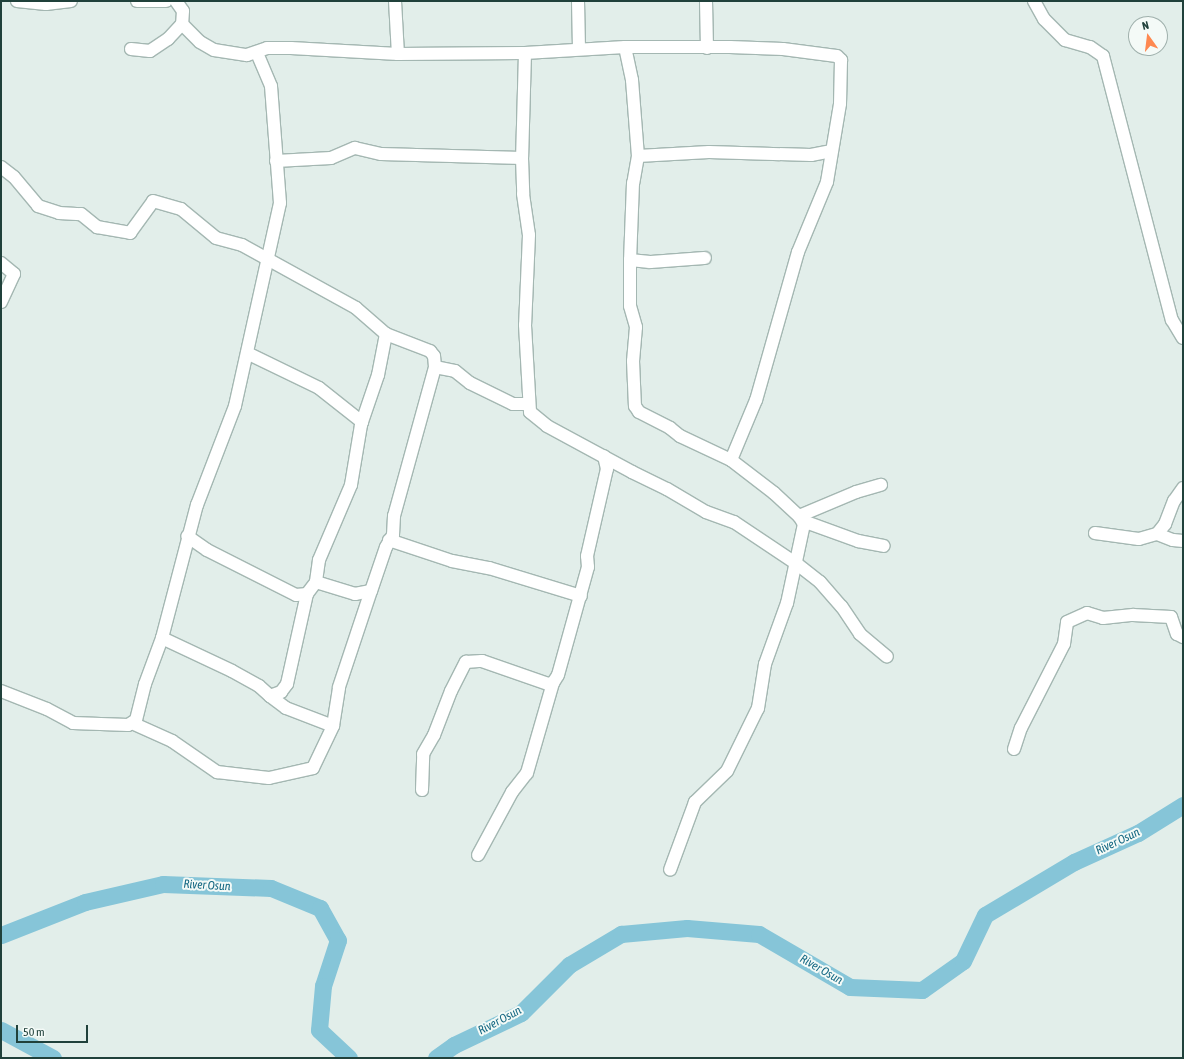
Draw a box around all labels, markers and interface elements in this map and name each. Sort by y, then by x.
north arrow [1128,16,1168,56]
text: N [1141,19,1150,32]
water label: River Osun [1094,826,1142,858]
water label: River Osun [183,878,231,894]
water label: River Osun [797,952,845,988]
water label: River Osun [476,1004,524,1038]
scale bar [18,1017,90,1043]
text: 50 m [23,1025,45,1039]

